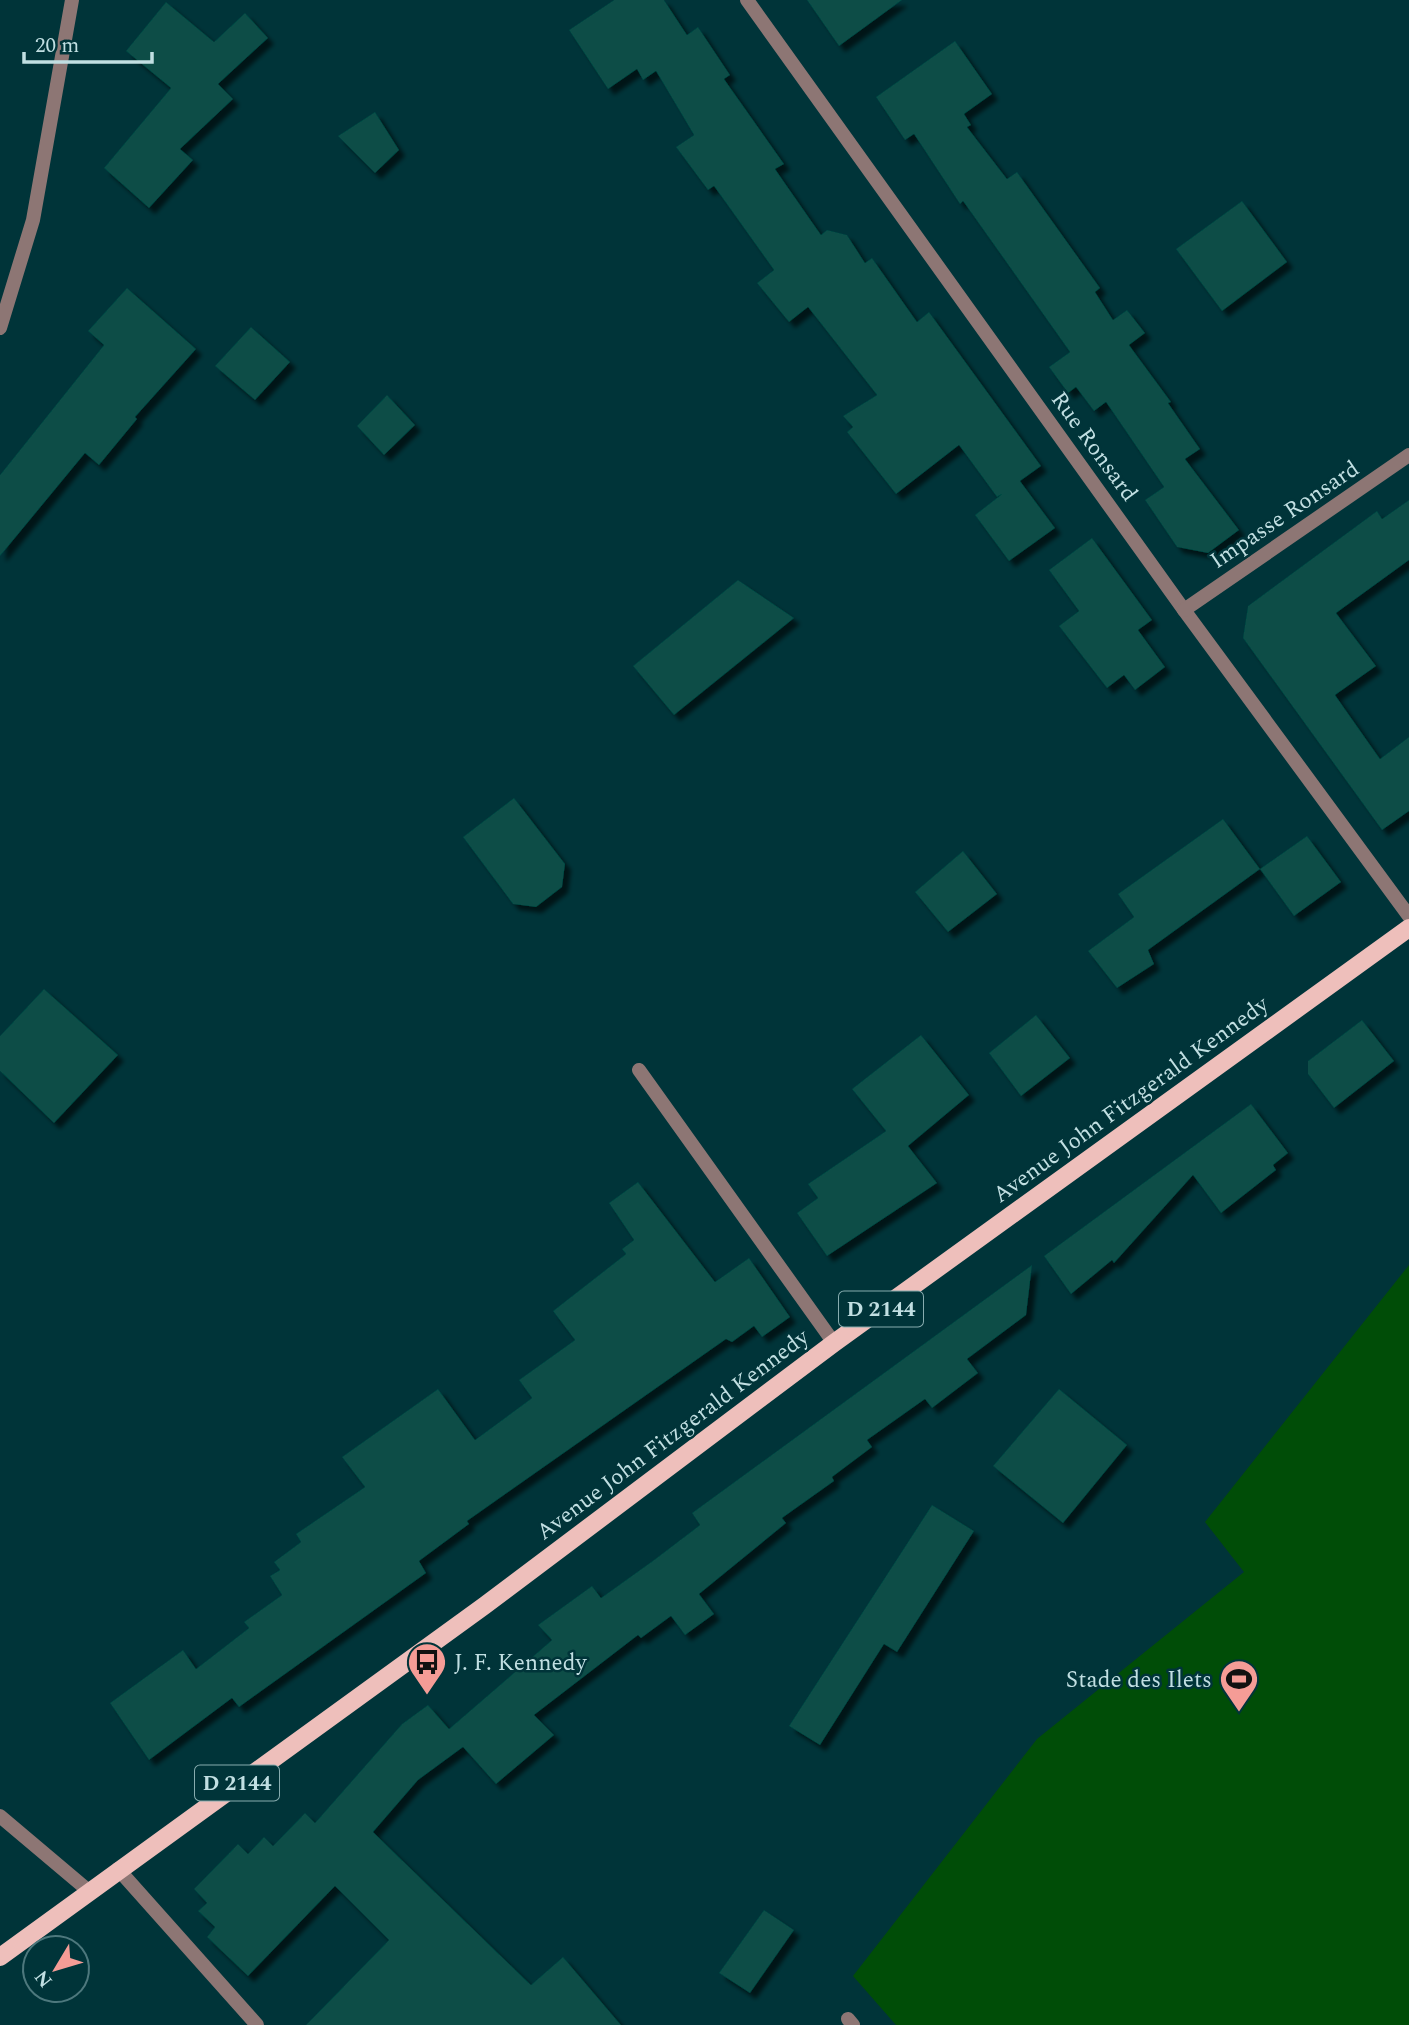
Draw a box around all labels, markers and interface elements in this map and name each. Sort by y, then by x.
scale bar [24,21,152,65]
text: 20 m [35,30,79,62]
street label: Rue Ronsard [1042,384,1146,510]
street label: Impasse Ronsard [1203,452,1367,578]
street label: Avenue John Fitzgerald Kennedy [986,987,1277,1212]
road number: D 2144 [839,1292,923,1326]
street label: Avenue John Fitzgerald Kennedy [529,1320,817,1550]
bus stop icon: J. F. Kennedy [406,1641,448,1696]
place label: J. F. Kennedy [454,1646,588,1681]
sports icon: Stade des Ilets [1218,1658,1260,1713]
place label: Stade des Ilets [1066,1663,1212,1698]
road number: D 2144 [195,1766,279,1800]
north arrow [21,1934,91,2004]
text: N [28,1964,60,1994]

